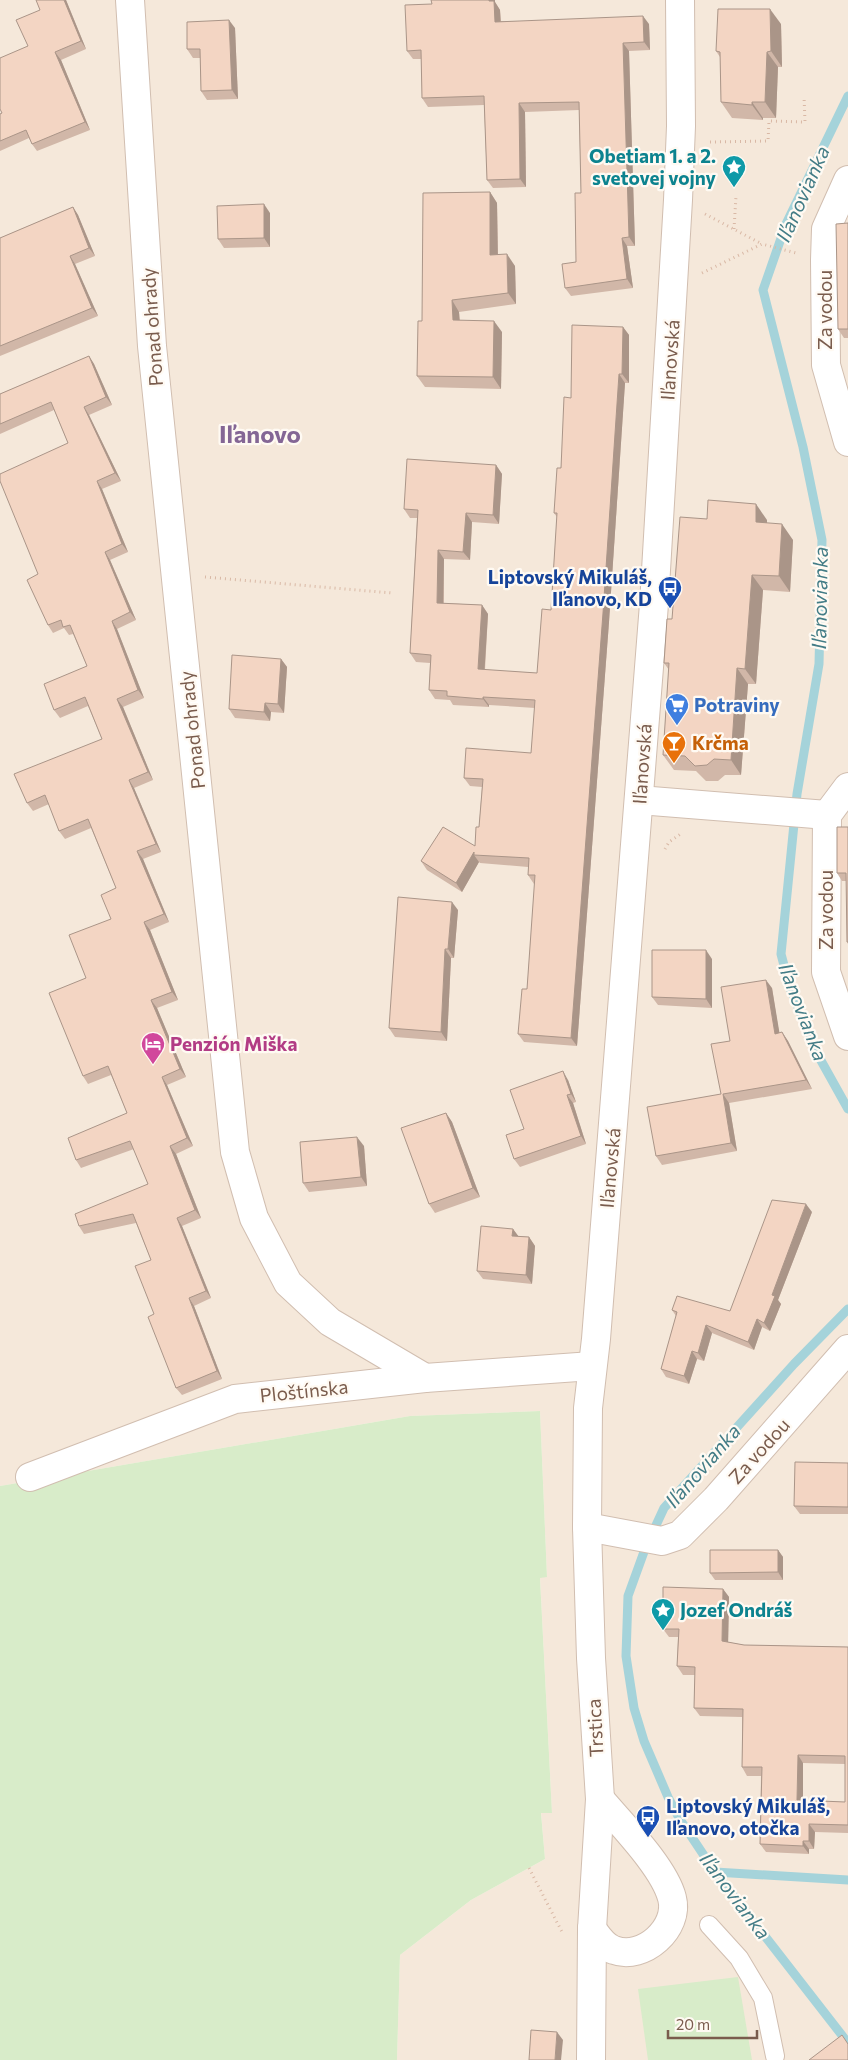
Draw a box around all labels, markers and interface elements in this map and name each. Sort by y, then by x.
water label: Iľanovianka [770,142,834,245]
place label: Obetiam 1. a 2. svetovej vojny [589,144,717,189]
place icon: Obetiam 1. a 2. svetovej vojny [721,154,747,188]
street label: Ponad ohrady [136,267,167,387]
street label: Za vodou [813,270,836,350]
street label: Iľanovská [655,319,684,401]
district label: Iľanovo [219,419,301,448]
water label: Iľanovianka [806,546,832,650]
place label: Liptovský Mikuláš, Iľanovo, KD [488,565,652,610]
bus stop icon: Liptovský Mikuláš, Iľanovo, KD [657,575,683,609]
street label: Ponad ohrady [174,670,209,790]
supermarket icon: Potraviny [664,692,690,726]
place label: Potraviny [694,693,780,716]
street label: Iľanovská [627,723,656,805]
bar icon: Krčma [661,730,687,764]
place label: Krčma [692,731,749,754]
street label: Za vodou [814,870,837,950]
water label: Iľanovianka [774,959,834,1064]
hotel icon: Penzión Miška [140,1031,166,1065]
place label: Penzión Miška [170,1032,298,1055]
street label: Iľanovská [595,1127,624,1209]
street label: Ploštínska [259,1374,349,1407]
street label: Za vodou [723,1413,794,1488]
water label: Iľanovianka [660,1419,745,1512]
place icon: Jozef Ondráš [650,1597,676,1631]
place label: Jozef Ondráš [680,1598,793,1621]
street label: Trstica [581,1698,608,1758]
place label: Liptovský Mikuláš, Iľanovo, otočka [666,1794,830,1839]
bus stop icon: Liptovský Mikuláš, Iľanovo, otočka [635,1804,661,1838]
water label: Iľanovianka [695,1847,776,1944]
scale bar [668,2008,757,2040]
text: 20 m [676,2015,710,2033]

